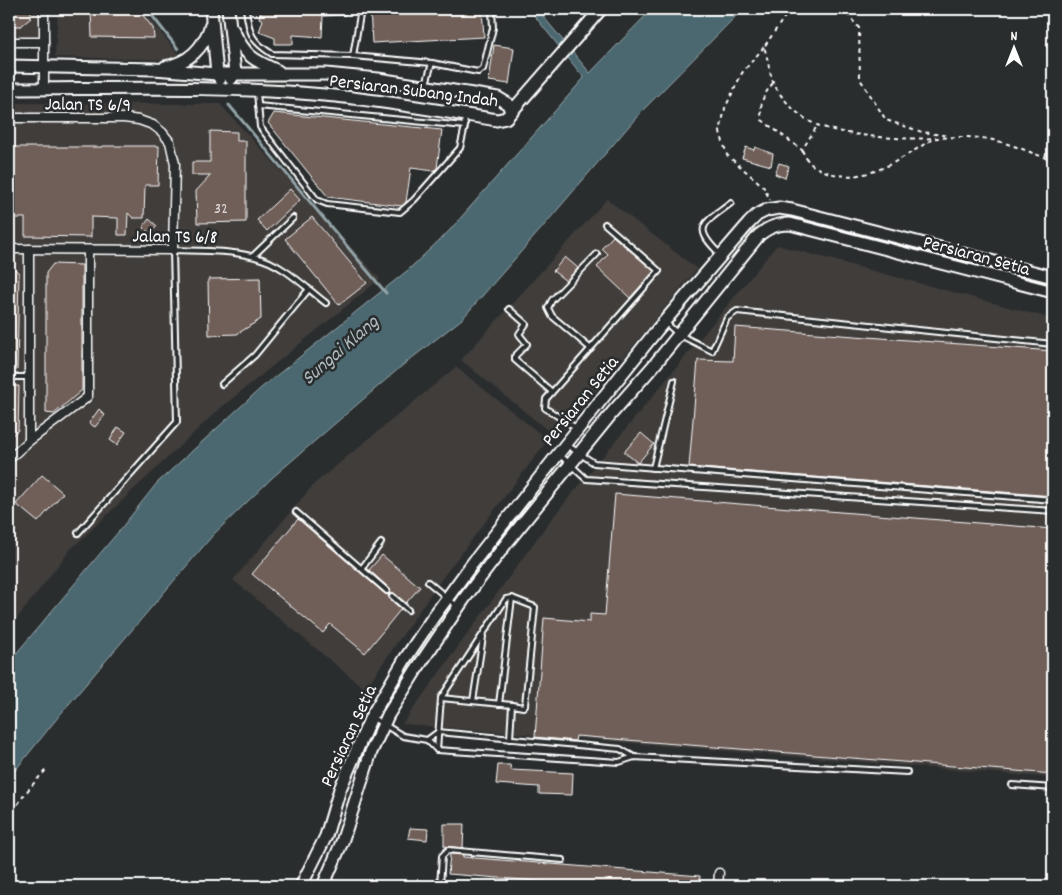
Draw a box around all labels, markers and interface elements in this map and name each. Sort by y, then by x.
north arrow [990,22,1040,72]
text: N [1011,27,1018,47]
street label: Persiaran Subang Indah [328,69,500,116]
street label: Jalan TS 6/9 [45,92,131,121]
house number: 32 [214,198,228,221]
street label: Jalan TS 6/8 [132,224,218,253]
street label: Persiaran Setia [920,230,1034,285]
water label: Sungai Klang [296,309,387,393]
street label: Persiaran Setia [537,350,627,453]
street label: Persiaran Setia [315,680,386,792]

